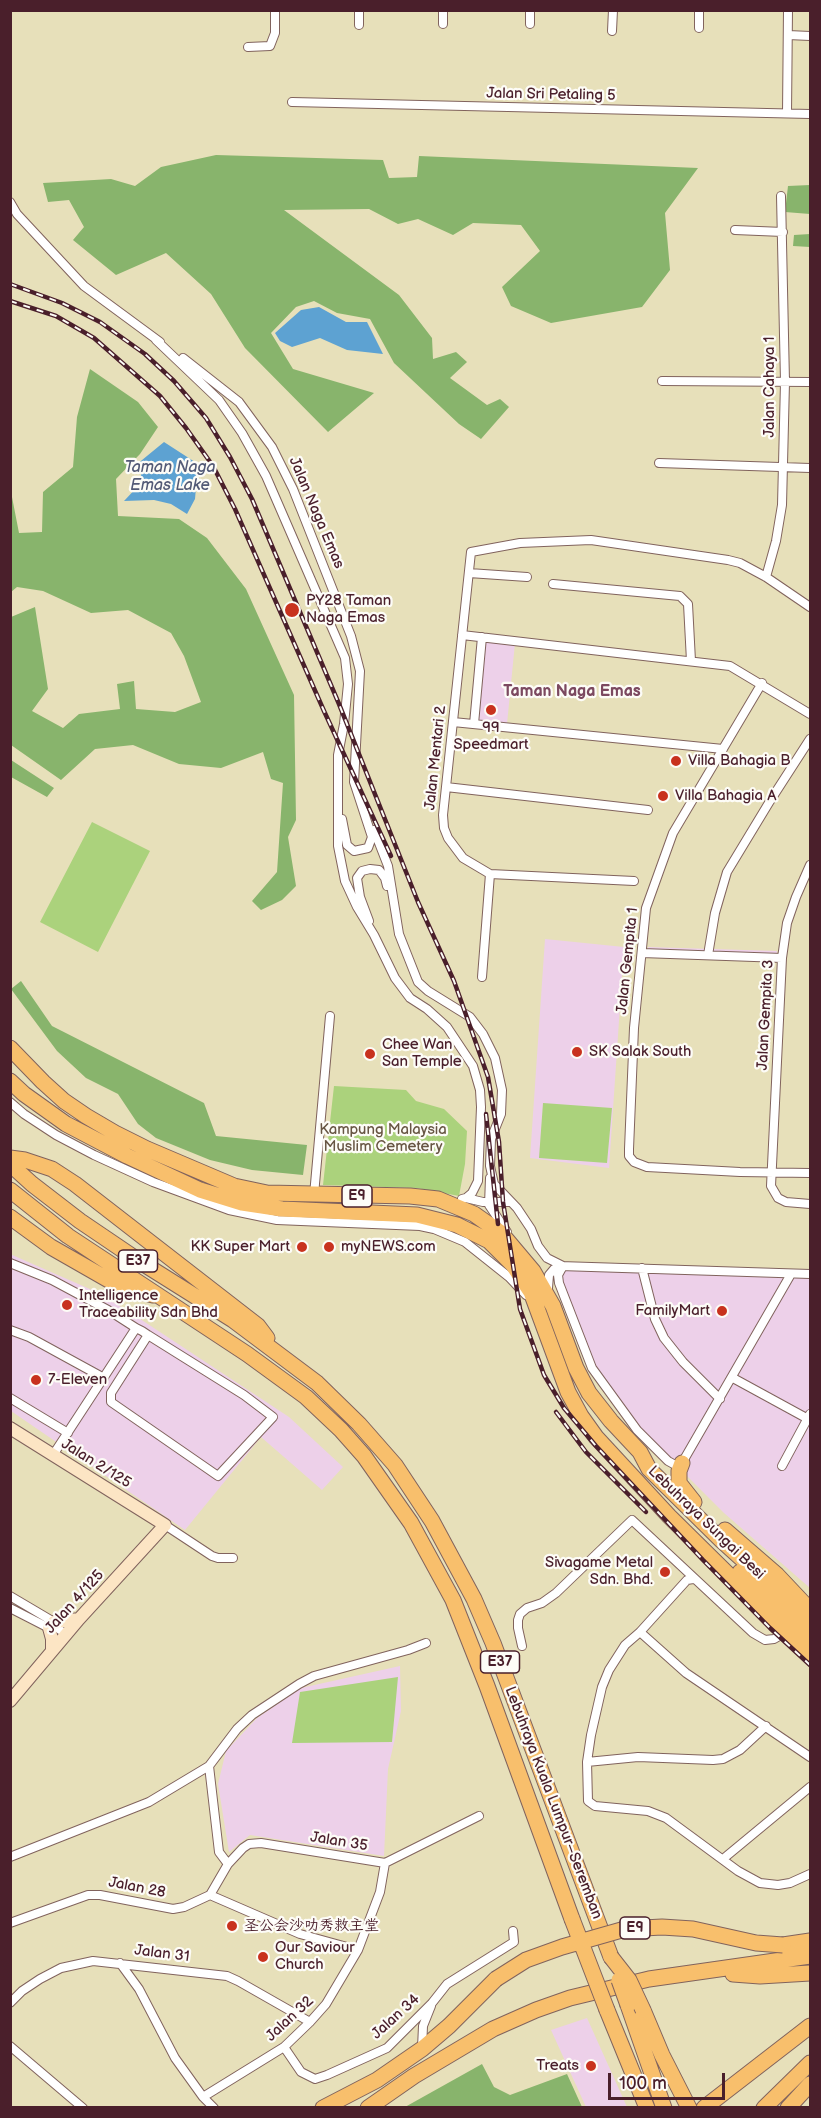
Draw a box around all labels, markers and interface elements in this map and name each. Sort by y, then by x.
street label: Jalan Sri Petaling 5 [486,85,616,105]
street label: Jalan Cahaya 1 [761,337,779,437]
street label: Jalan Naga Emas [284,455,348,571]
water label: Taman Naga Emas Lake [124,458,216,496]
place label: PY28 Taman Naga Emas [306,592,391,627]
marker: PY28 Taman Naga Emas [283,601,301,619]
district label: Taman Naga Emas [503,682,641,702]
marker: 99 Speedmart [484,703,498,717]
street label: Jalan Mentari 2 [422,705,450,811]
place label: 99 Speedmart [453,719,529,754]
place label: Villa Bahagia B [688,752,790,770]
marker: Villa Bahagia B [669,754,683,768]
place label: Villa Bahagia A [675,787,776,805]
marker: Villa Bahagia A [656,789,670,803]
street label: Jalan Gempita 1 [613,907,643,1015]
street label: Jalan Gempita 3 [754,959,778,1071]
place label: Chee Wan San Temple [382,1036,462,1071]
place label: SK Salak South [589,1043,691,1061]
marker: SK Salak South [570,1045,584,1059]
marker: Chee Wan San Temple [363,1047,377,1061]
park label: Kampung Malaysia Muslim Cemetery [319,1121,447,1156]
road number: E9 [342,1185,372,1207]
place label: KK Super Mart [190,1238,290,1256]
place label: myNEWS.com [341,1238,436,1256]
marker: KK Super Mart [295,1240,309,1254]
marker: myNEWS.com [322,1240,336,1254]
road number: E37 [118,1250,158,1272]
place label: Intelligence Traceability Sdn Bhd [79,1287,218,1322]
marker: Intelligence Traceability Sdn Bhd [60,1298,74,1312]
place label: FamilyMart [635,1302,710,1320]
marker: FamilyMart [715,1304,729,1318]
place label: 7-Eleven [48,1371,107,1389]
marker: 7-Eleven [29,1373,43,1387]
street label: Jalan 2/125 [58,1435,134,1493]
street label: Lebuhraya Sungai Besi [644,1463,768,1583]
place label: Sivagame Metal Sdn. Bhd. [545,1554,653,1589]
marker: Sivagame Metal Sdn. Bhd. [658,1565,672,1579]
street label: Jalan 4/125 [42,1566,108,1638]
road number: E37 [480,1651,520,1673]
street label: Lebuhraya Kuala Lumpur–Seremban [500,1684,606,1922]
street label: Jalan 35 [309,1829,369,1855]
street label: Jalan 28 [107,1874,167,1902]
place label: 圣公会沙叻秀救主堂 [244,1917,379,1935]
road number: E9 [620,1917,650,1939]
marker: 圣公会沙叻秀救主堂 [225,1919,239,1933]
place label: Our Saviour Church [275,1939,355,1974]
street label: Jalan 31 [133,1942,191,1966]
marker: Our Saviour Church [256,1950,270,1964]
street label: Jalan 34 [368,1991,424,2043]
street label: Jalan 32 [263,1993,317,2045]
place label: Treats [536,2057,579,2075]
marker: Treats [584,2059,598,2073]
scale bar [611,2061,728,2099]
text: 100 m [619,2073,667,2094]

